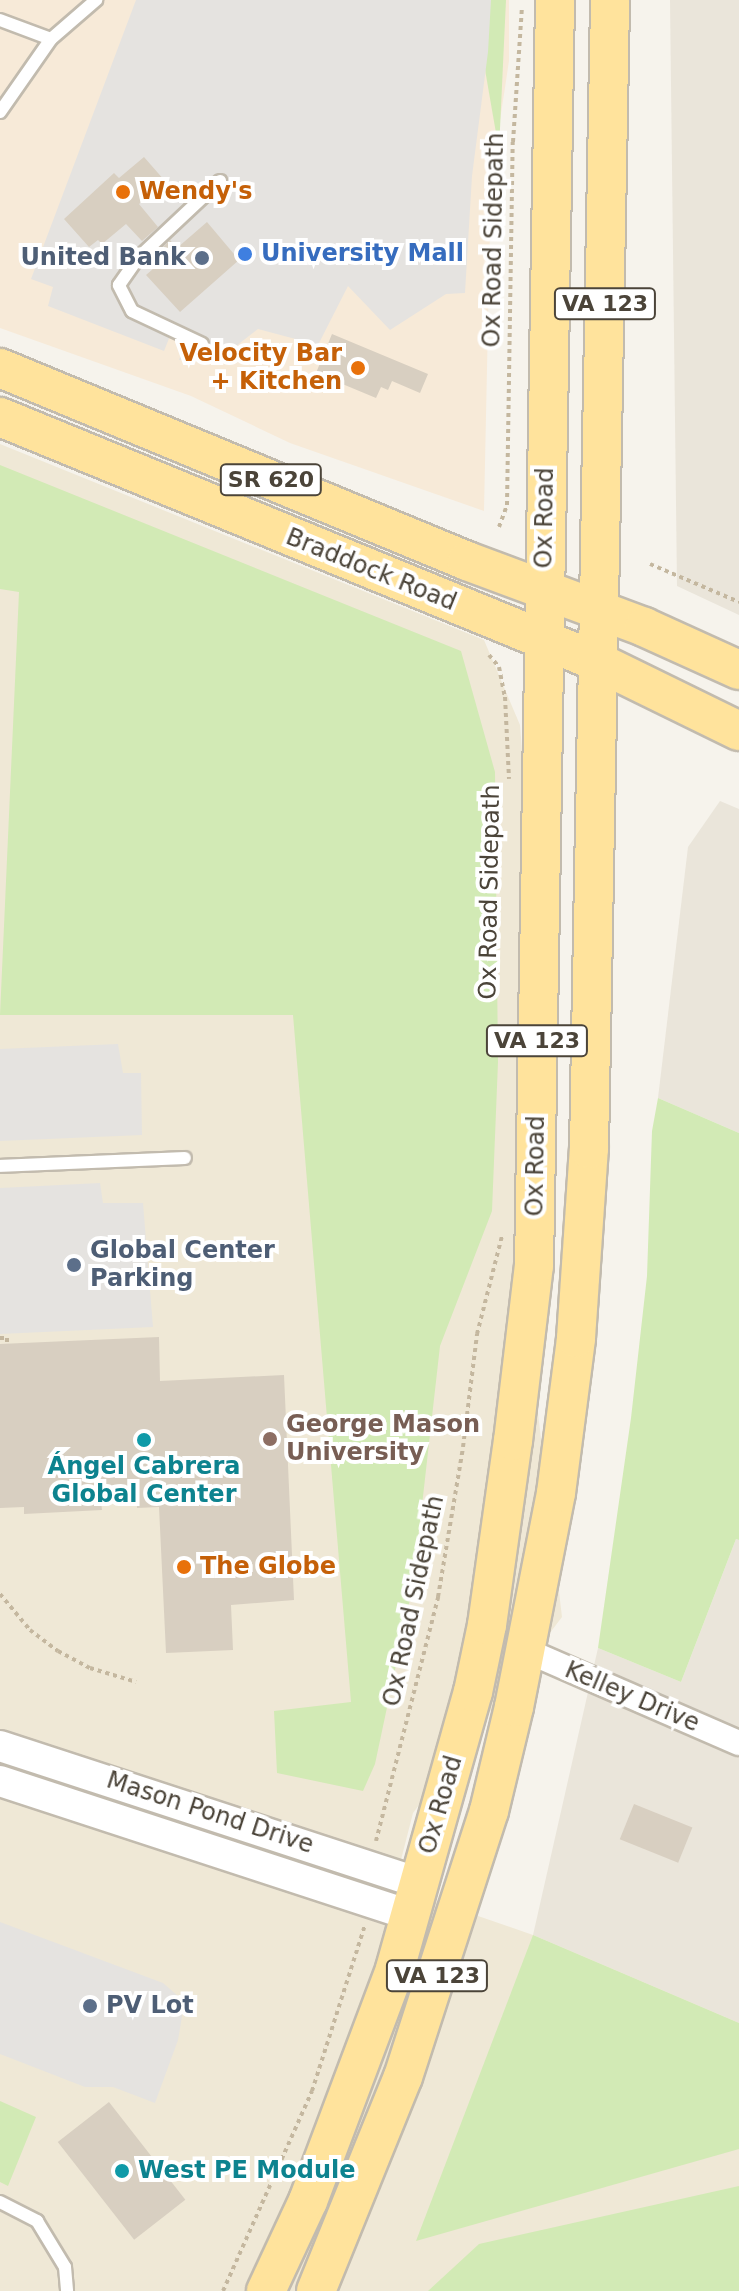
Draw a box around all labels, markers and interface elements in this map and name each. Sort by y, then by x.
street label: Ox Road Sidepath [478,132,510,348]
place label: Wendy's [139,178,252,206]
marker: Wendy's [114,183,132,201]
place label: University Mall [261,240,464,268]
place label: United Bank [20,244,186,272]
marker: University Mall [236,245,254,263]
marker: United Bank [193,249,211,267]
road number: VA 123 [553,286,657,322]
place label: Velocity Bar + Kitchen [179,340,342,396]
marker: Velocity Bar + Kitchen [349,359,367,377]
road number: SR 620 [219,462,323,498]
street label: Ox Road [530,467,560,569]
street label: Braddock Road [282,523,460,617]
street label: Ox Road Sidepath [474,784,506,1000]
road number: VA 123 [485,1023,589,1059]
street label: Ox Road [521,1115,551,1217]
place label: Global Center Parking [90,1237,275,1293]
marker: Global Center Parking [65,1256,83,1274]
place label: George Mason University [286,1411,480,1467]
marker: George Mason University [261,1430,279,1448]
marker: Ángel Cabrera Global Center [135,1431,153,1449]
place label: Ángel Cabrera Global Center [48,1453,240,1509]
street label: Ox Road Sidepath [378,1493,450,1709]
place label: The Globe [200,1553,336,1581]
marker: The Globe [175,1558,193,1576]
street label: Kelley Drive [560,1656,704,1738]
street label: Ox Road [413,1753,469,1857]
street label: Mason Pond Drive [103,1766,317,1860]
road number: VA 123 [385,1958,489,1994]
place label: PV Lot [106,1992,194,2020]
marker: PV Lot [81,1997,99,2015]
place label: West PE Module [138,2157,355,2185]
marker: West PE Module [113,2162,131,2180]

